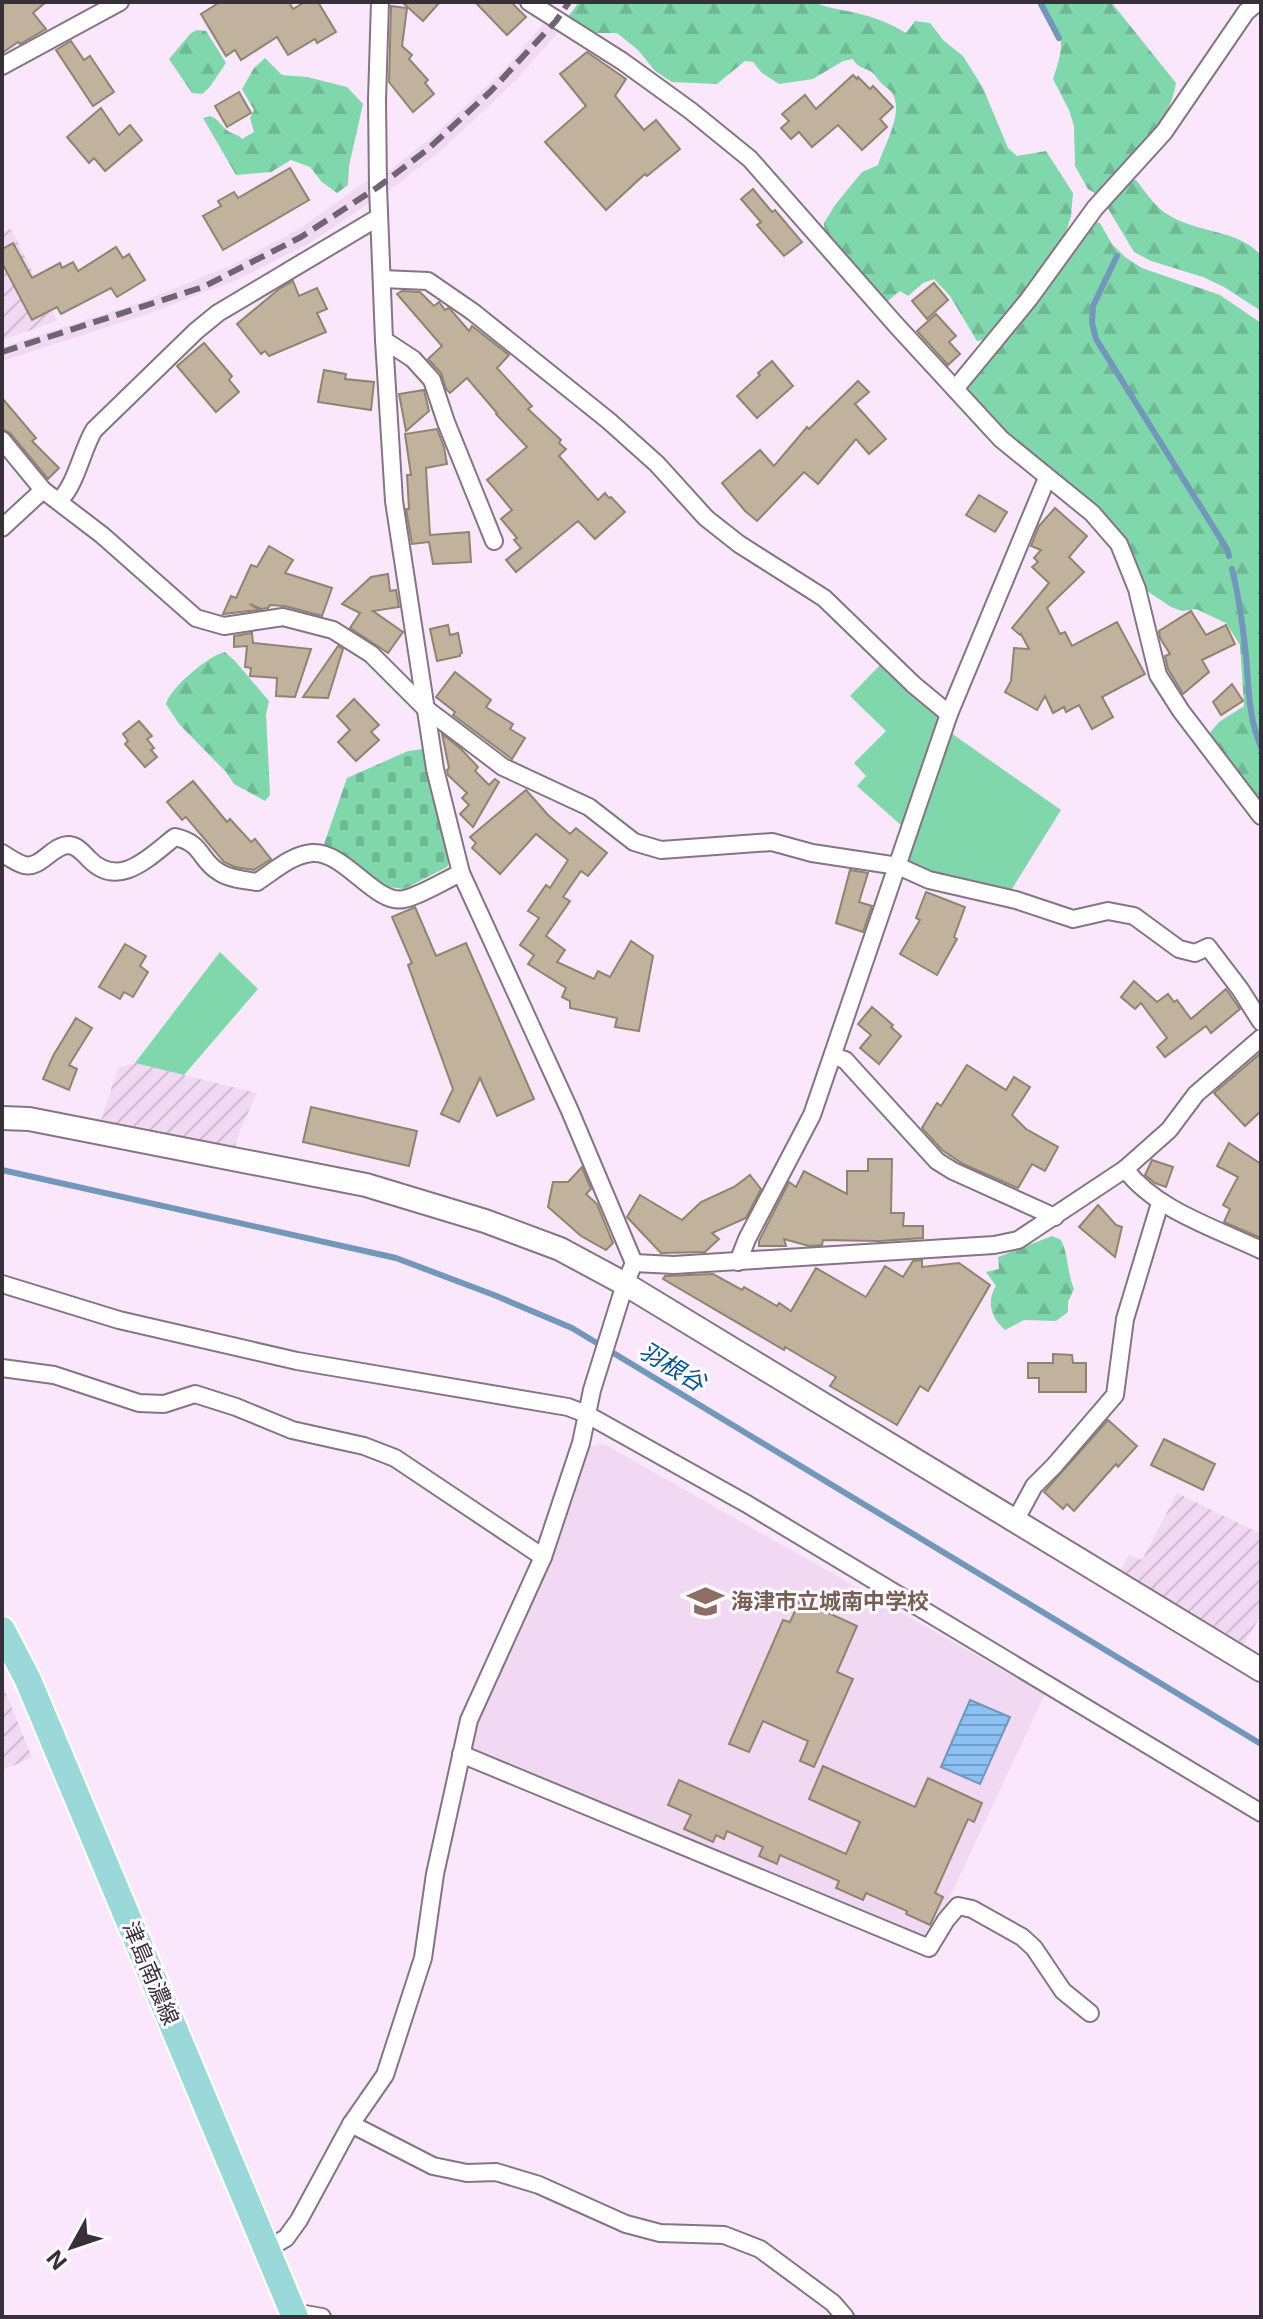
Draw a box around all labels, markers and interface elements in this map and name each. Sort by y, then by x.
water label: 羽根谷 [634,1336,712,1399]
school or university icon: 海津市立城南中学校 [686,1582,724,1620]
place label: 海津市立城南中学校 [731,1588,929,1614]
street label: 津島南濃線 [118,1917,184,2029]
north arrow [32,2207,112,2287]
text: N [41,2245,72,2275]

